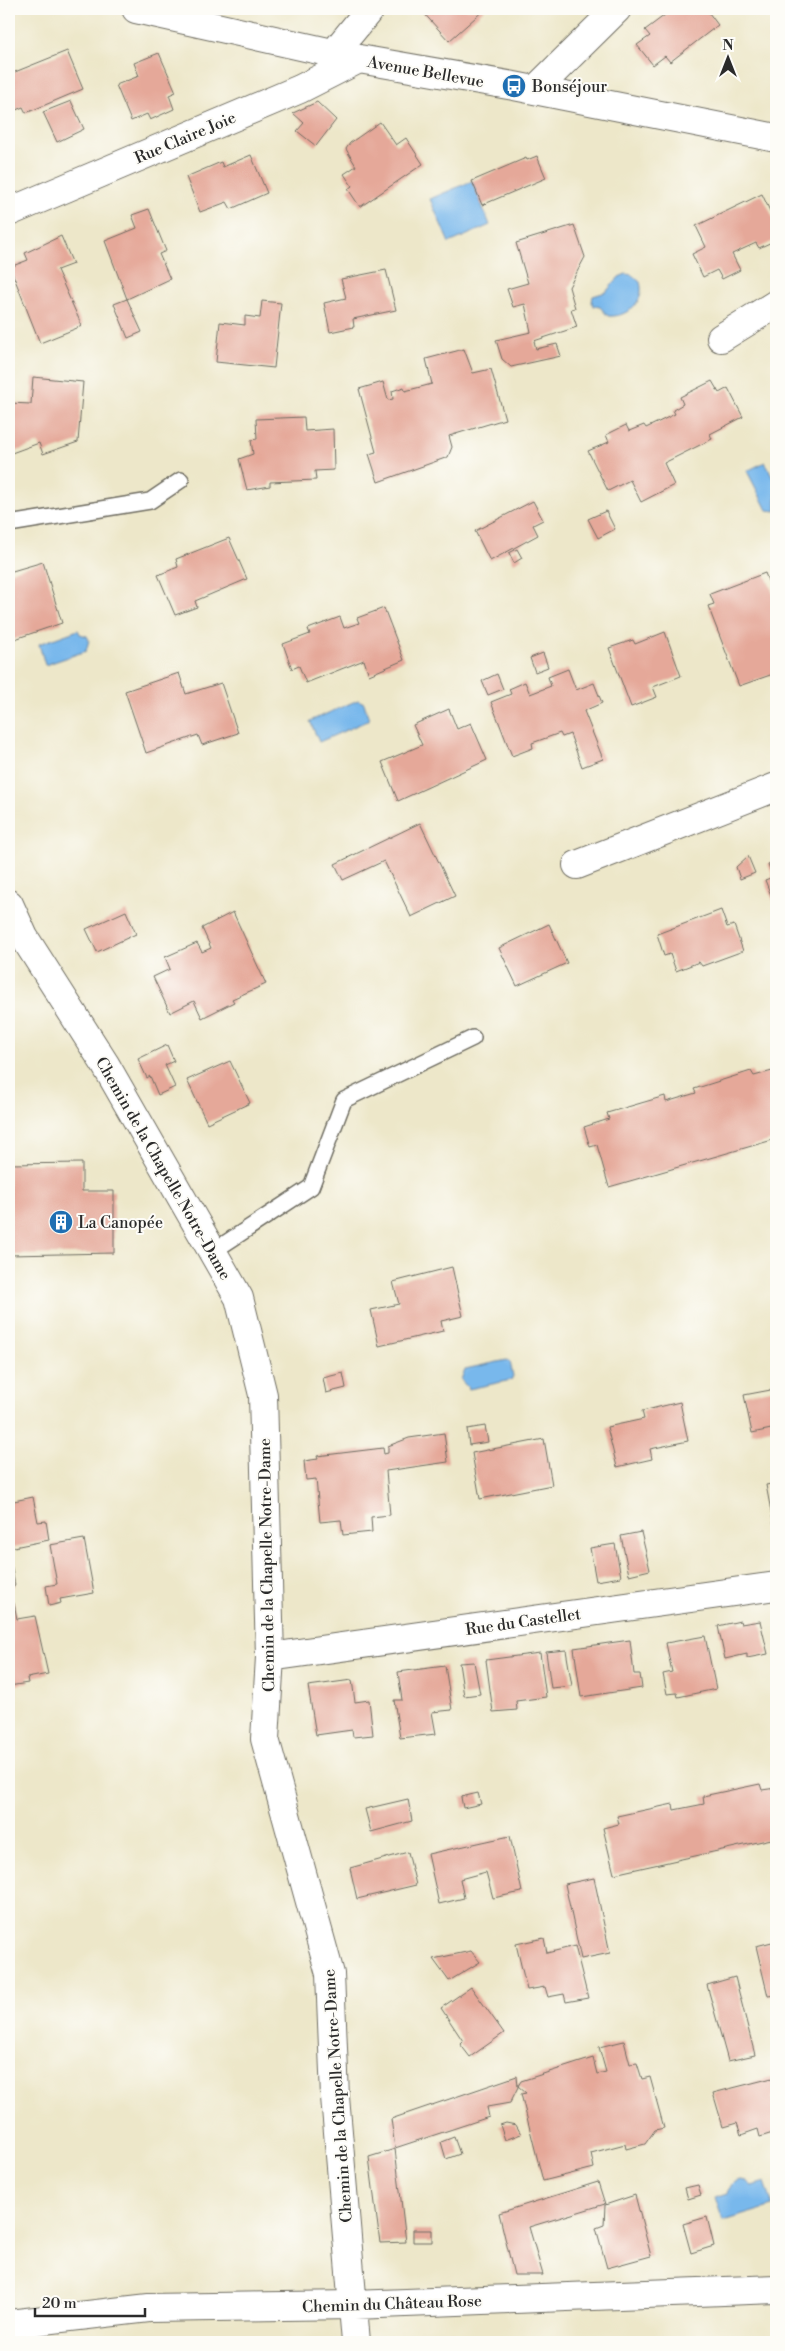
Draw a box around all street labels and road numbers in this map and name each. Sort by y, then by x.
street label: Avenue Bellevue [365,52,486,92]
street label: Rue Claire Joie [132,108,239,168]
street label: Chemin de la Chapelle Notre-Dame [91,1053,235,1284]
street label: Chemin de la Chapelle Notre-Dame [255,1438,279,1692]
street label: Rue du Castellet [464,1604,582,1640]
street label: Chemin de la Chapelle Notre-Dame [319,1968,357,2223]
street label: Chemin du Château Rose [302,2291,482,2317]

